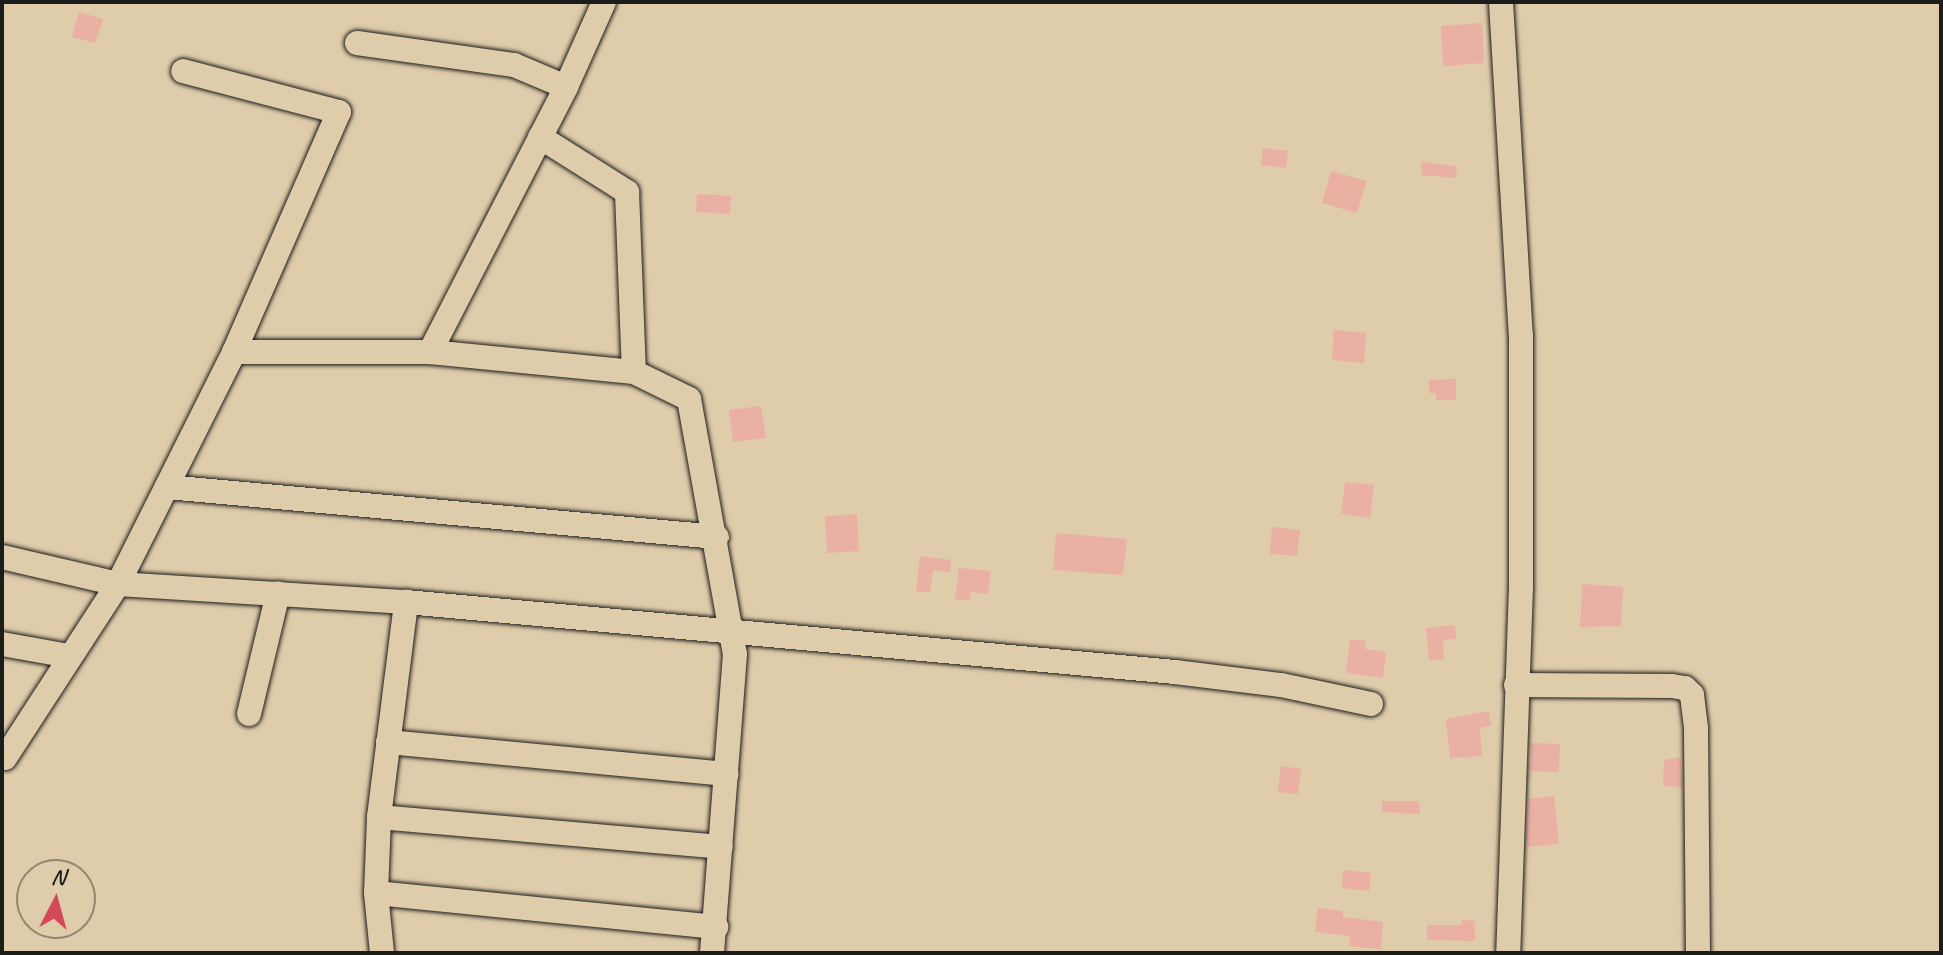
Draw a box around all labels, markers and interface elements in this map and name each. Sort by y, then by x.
north arrow [16,859,96,939]
text: N [50,862,67,892]

